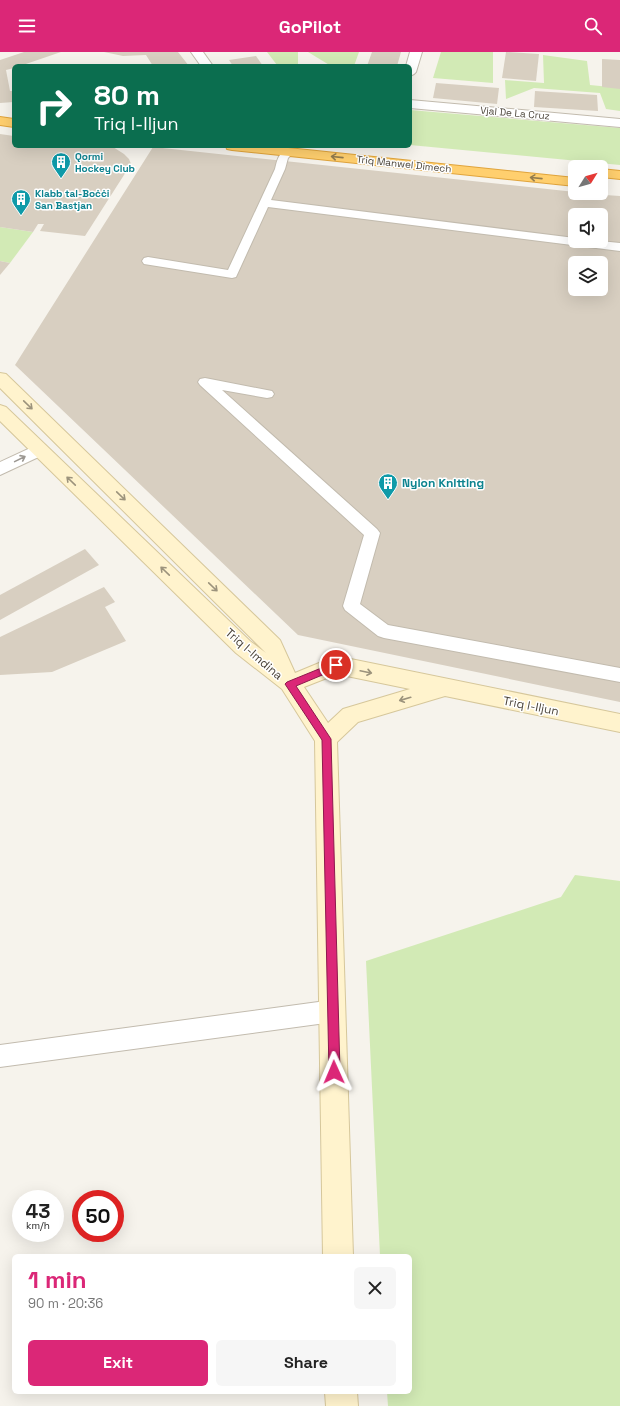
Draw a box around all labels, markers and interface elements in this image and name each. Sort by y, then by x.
icon: menu [16,15,38,37]
text: GoPilot [279,15,341,38]
icon: search [582,15,604,37]
text: 80 m [94,77,160,113]
icon: right [28,80,80,132]
street label: Vjal De La Cruz [480,103,550,123]
text: Triq l-Iljun [94,112,179,135]
place label: Qormi Hockey Club [75,150,135,175]
building icon: Qormi Hockey Club [50,151,72,179]
one-way arrow [331,153,344,161]
street label: Triq Manwel Dimech [356,153,452,175]
north arrow [568,160,608,200]
map controls [568,160,608,296]
one-way arrow [530,174,543,182]
place label: Klabb tal-Boċċi San Bastjan [35,187,110,212]
building icon: Klabb tal-Boċċi San Bastjan [10,188,32,216]
button: sound [568,208,608,248]
button: layers [568,256,608,296]
one-way arrow [23,400,33,410]
one-way arrow [13,455,25,462]
building icon: Nylon Knitting [377,472,399,500]
place label: Nylon Knitting [402,475,484,491]
one-way arrow [66,476,76,486]
one-way arrow [116,491,126,501]
one-way arrow [160,566,170,576]
one-way arrow [208,582,218,592]
street label: Triq l-Imdina [222,625,286,683]
pin [319,648,353,682]
icon: arrive [325,654,347,676]
one-way arrow [360,668,373,676]
street label: Triq l-Iljun [502,693,560,719]
one-way arrow [399,696,412,703]
position arrow [313,1051,355,1093]
speed limit sign: 50 [72,1190,124,1242]
text: 43 [26,1198,50,1224]
text: km/h [26,1219,50,1232]
text: 1 min [28,1264,87,1295]
button: close [354,1267,396,1309]
text: 90 m · 20:36 [28,1295,103,1312]
button: Exit [28,1340,208,1386]
button: Share [216,1340,396,1386]

